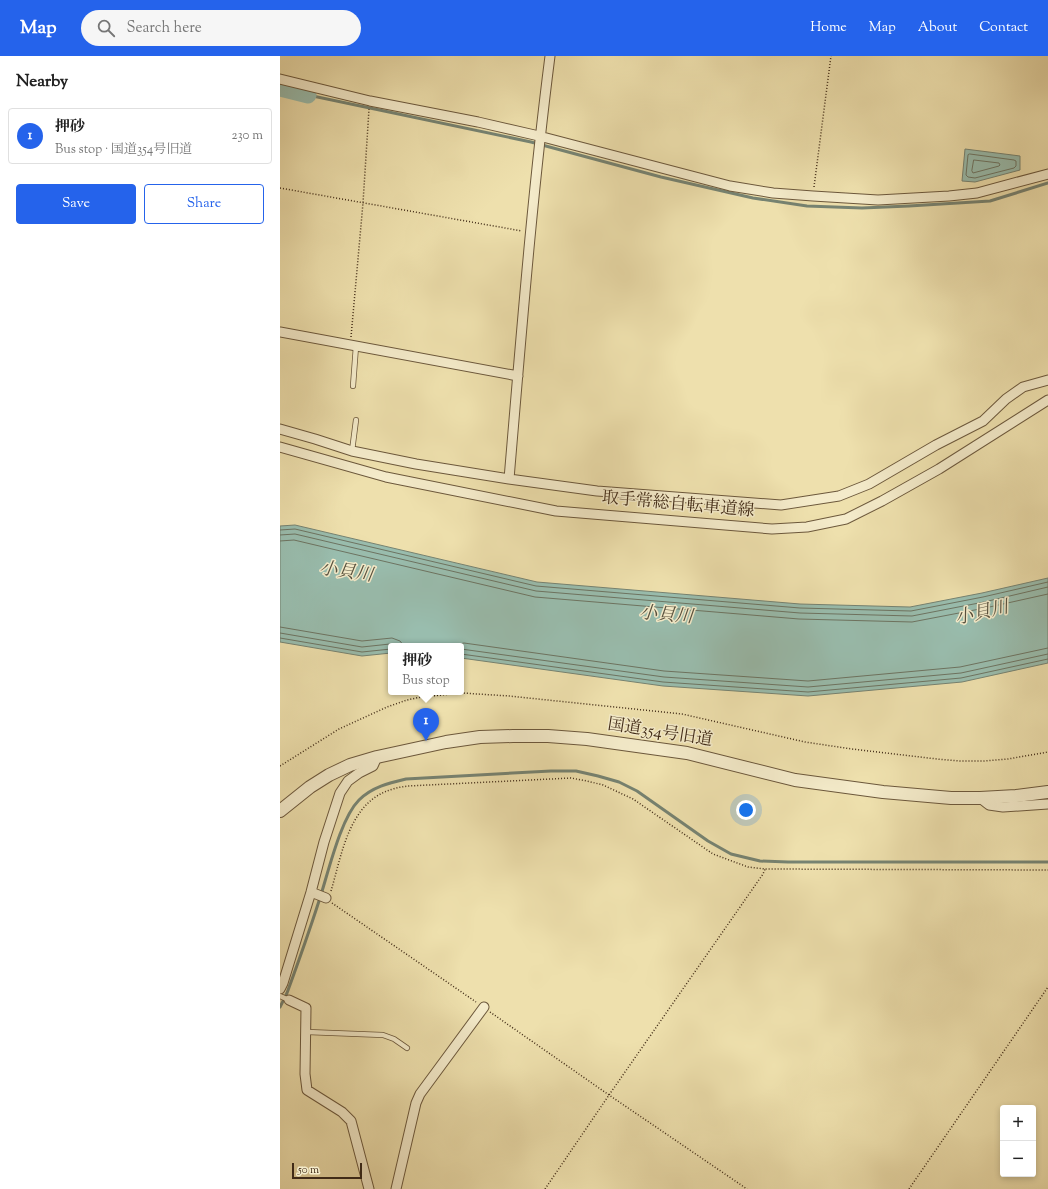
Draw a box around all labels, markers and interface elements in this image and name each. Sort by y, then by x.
search box [81,10,361,46]
text: Map [20,15,57,42]
icon: search [95,17,117,39]
text: Search here [127,18,202,39]
text: Home [810,18,847,38]
text: Map [869,18,896,38]
text: About [918,18,957,38]
text: Contact [979,18,1028,38]
text: Nearby [16,70,68,94]
text: 押砂 [55,117,85,138]
text: 1 [28,127,32,145]
text: 230 m [231,127,263,145]
text: Bus stop · 国道354号旧道 [55,141,192,159]
button: Save [16,184,136,224]
button: Share [144,184,264,224]
street label: 取手常総自転車道線 [601,486,755,524]
water label: 小貝川 [317,556,377,590]
water label: 小貝川 [953,595,1013,633]
water label: 小貝川 [638,601,696,631]
popup [388,643,464,695]
text: 押砂 [402,651,432,672]
text: Bus stop [402,672,450,690]
pin: 1 [413,708,439,741]
street label: 国道354号旧道 [606,713,714,753]
your location [736,800,756,820]
map controls [1000,1105,1036,1177]
button: + [1000,1105,1036,1141]
button: − [1000,1141,1036,1177]
scale bar [292,1161,362,1180]
text: 50 m [298,1162,319,1178]

